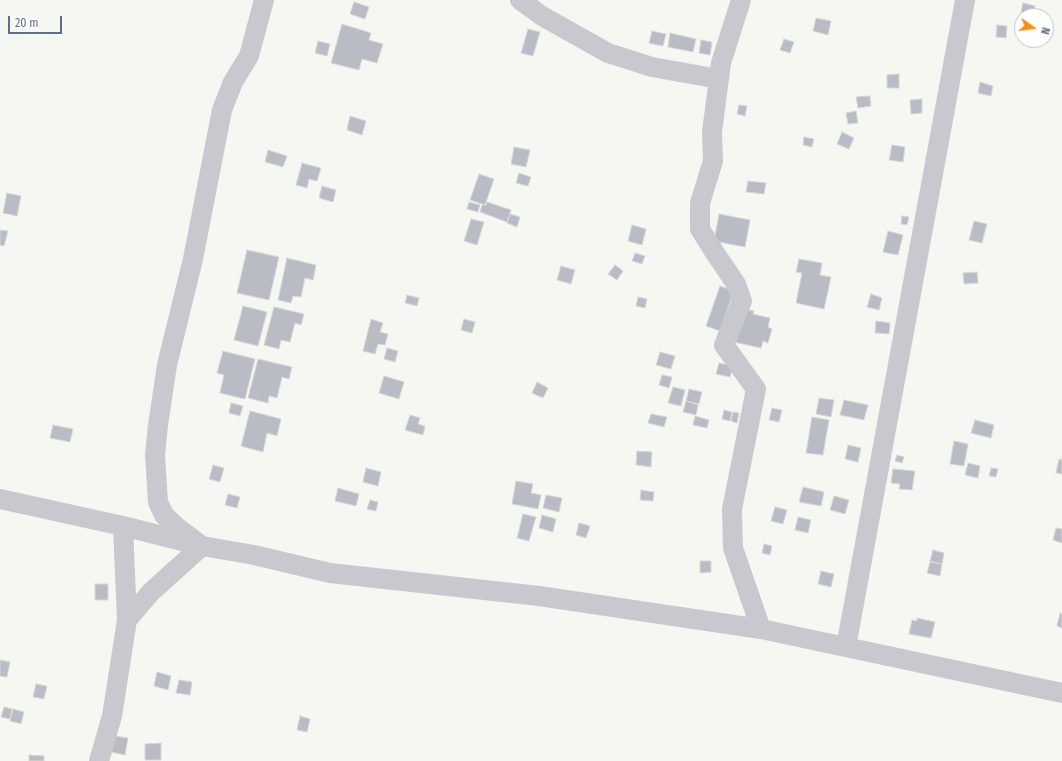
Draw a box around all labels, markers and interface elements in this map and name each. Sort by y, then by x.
scale bar [10,8,64,34]
north arrow [1014,8,1054,48]
text: 20 m [15,16,39,30]
text: N [1038,26,1052,36]

